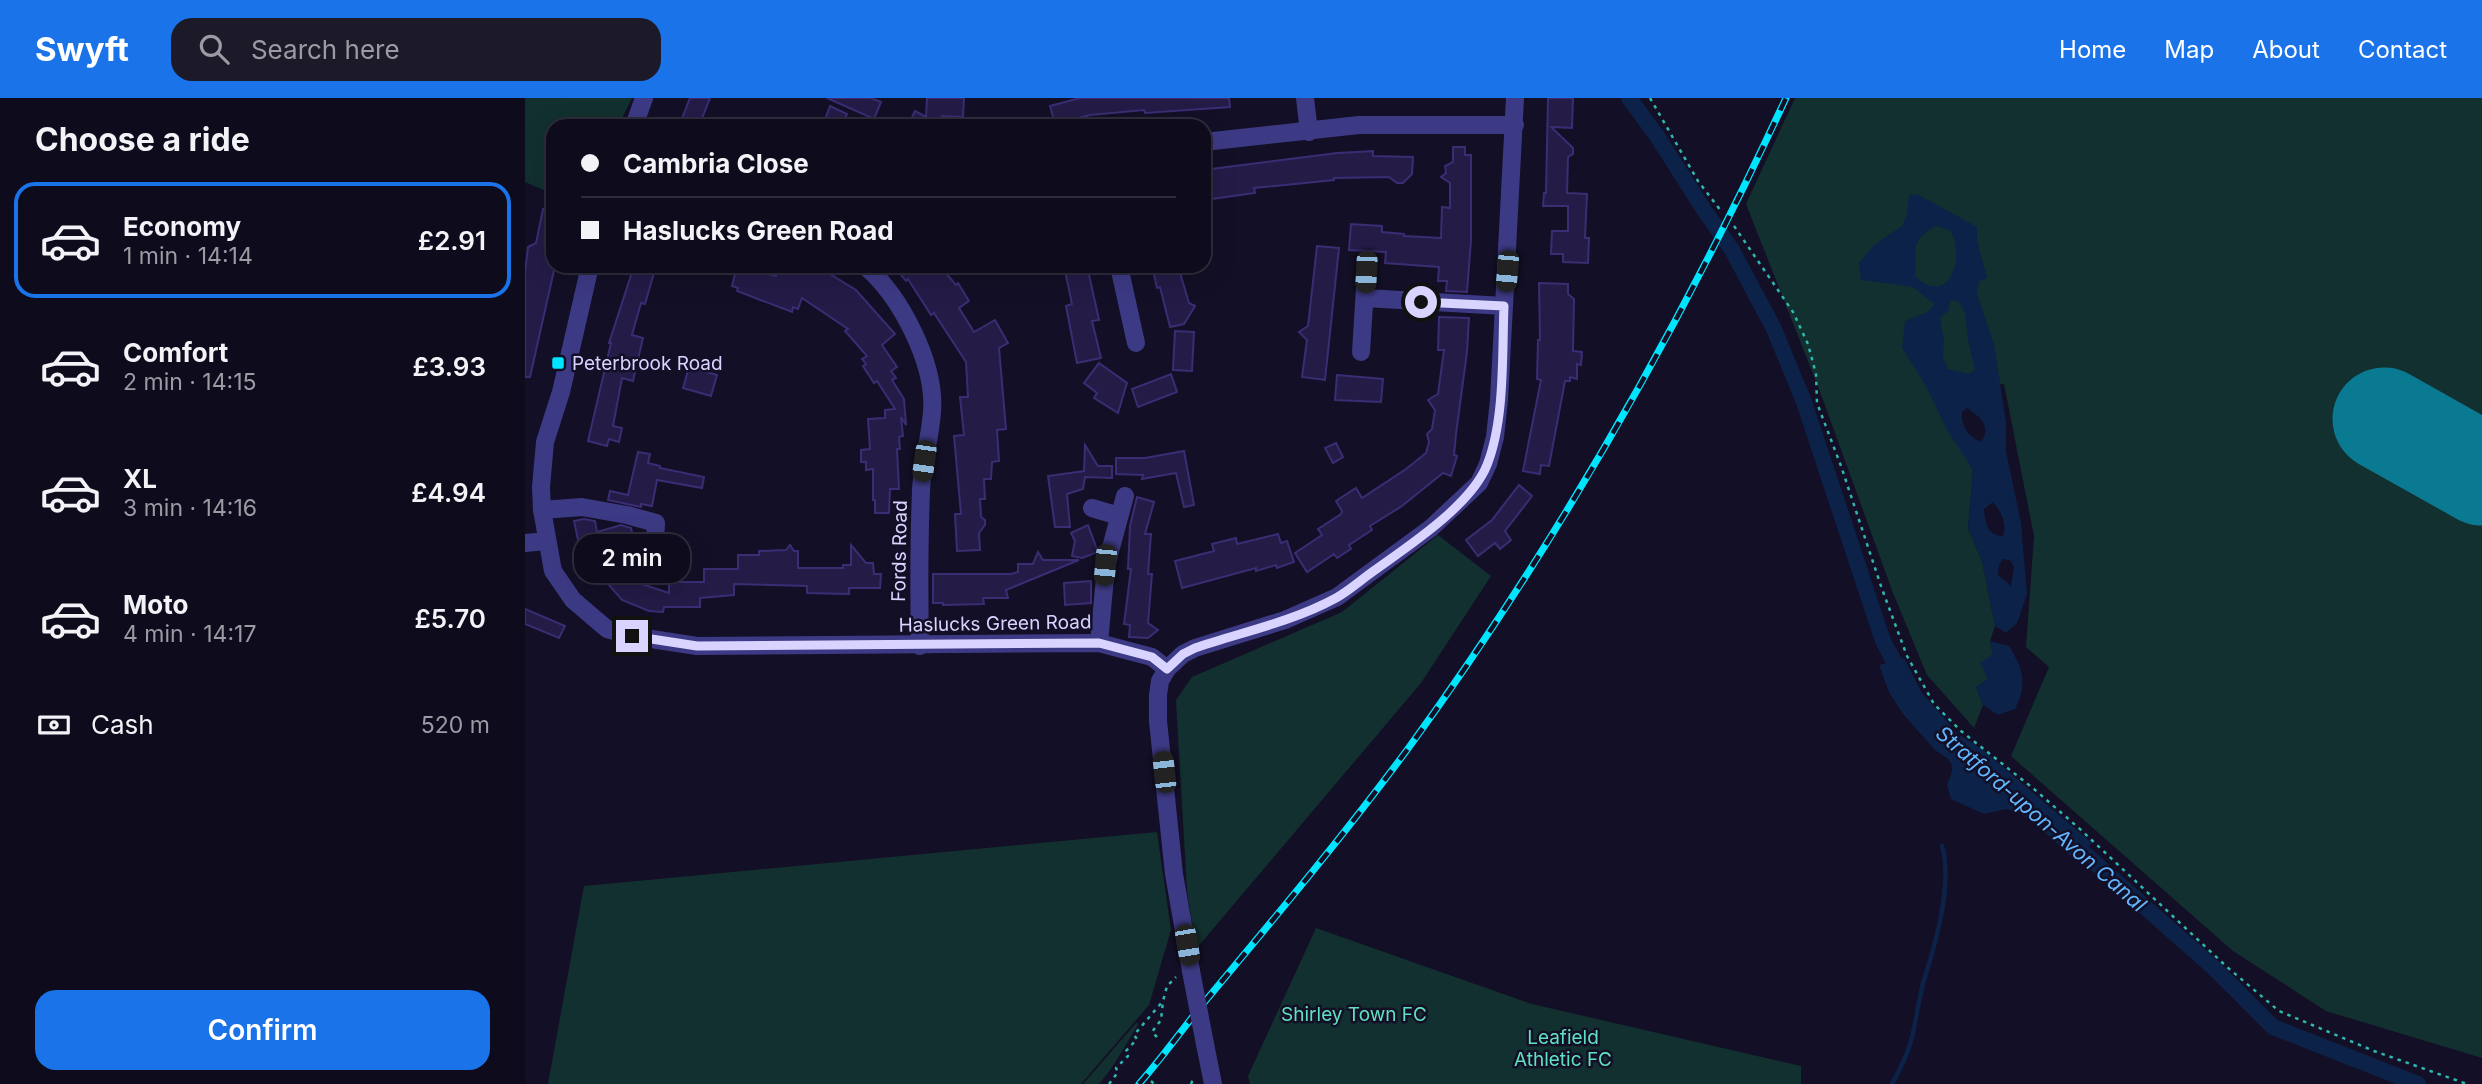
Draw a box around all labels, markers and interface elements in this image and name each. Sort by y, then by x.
search box [171,18,661,81]
text: Swyft [35,29,129,69]
icon: search [195,30,233,68]
text: Search here [251,34,400,65]
text: Home [2059,35,2126,64]
text: Map [2164,35,2214,64]
text: About [2252,35,2320,64]
text: Contact [2358,35,2447,64]
text: Choose a ride [35,120,250,159]
text: Cambria Close [623,148,809,179]
icon: car [39,209,102,272]
text: Economy [123,211,241,242]
text: Haslucks Green Road [623,215,894,246]
text: £2.91 [418,225,486,256]
text: 1 min · 14:14 [123,242,253,270]
car [1495,249,1520,293]
car [1355,250,1378,294]
route start [1405,286,1437,318]
icon: car [39,335,102,398]
text: Comfort [123,337,228,368]
text: £3.93 [412,351,486,382]
place label: Peterbrook Road [572,352,723,375]
marker: Peterbrook Road [550,355,566,371]
text: 2 min · 14:15 [123,368,257,396]
car [911,439,938,483]
icon: car [39,461,102,524]
text: XL [123,463,157,494]
text: £4.94 [411,477,486,508]
text: 3 min · 14:16 [123,494,257,522]
street label: Fords Road [887,500,912,602]
callout: 2 min [574,534,690,584]
car [1093,543,1118,587]
text: 2 min [602,544,662,572]
icon: car [39,587,102,650]
text: Moto [123,589,188,620]
text: £5.70 [414,603,486,634]
street label: Haslucks Green Road [898,610,1092,637]
text: 4 min · 14:17 [123,620,256,648]
route end [616,620,648,652]
icon: cash [35,706,73,744]
text: Cash [91,709,154,740]
text: 520 m [421,711,490,739]
water label: Stratford-upon-Avon Canal [1931,720,2152,917]
car [1152,750,1177,794]
car [1174,922,1201,968]
button: Confirm [35,990,490,1070]
park label: Shirley Town FC [1281,1003,1427,1026]
park label: Leafield Athletic FC [1514,1026,1612,1071]

